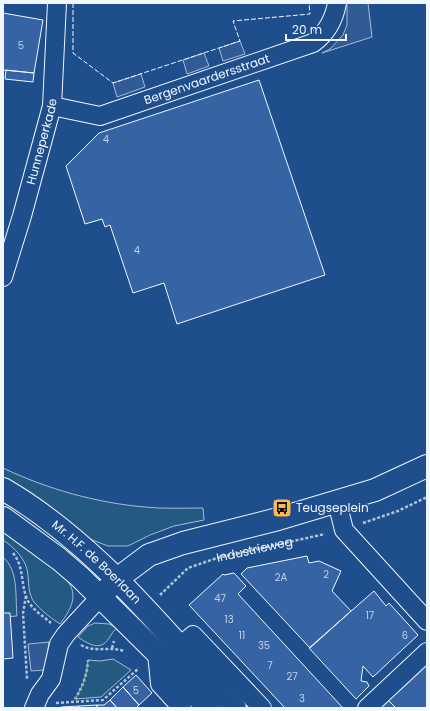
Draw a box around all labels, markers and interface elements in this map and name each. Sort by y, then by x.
scale bar [286,16,346,42]
text: 20 m [292,21,322,38]
house number: 5 [18,38,24,53]
street label: Bergenvaardersstraat [141,49,272,108]
street label: Hunneperkade [22,98,60,187]
house number: 4 [103,132,109,147]
house number: 4 [134,243,140,258]
bus stop icon: Teugseplein [271,497,293,519]
place label: Teugseplein [296,499,369,516]
street label: Mr. H.F. de Boerlaan [49,516,145,607]
street label: Industrieweg [215,532,294,566]
house number: 2 [323,567,329,582]
house number: 2A [275,570,288,585]
house number: 47 [214,591,226,606]
house number: 17 [366,608,375,623]
house number: 13 [224,612,234,627]
house number: 11 [239,628,245,643]
house number: 6 [402,628,408,643]
house number: 35 [258,638,270,653]
house number: 7 [267,658,273,673]
house number: 27 [286,669,298,684]
house number: 5 [133,683,139,698]
house number: 3 [299,691,305,706]

